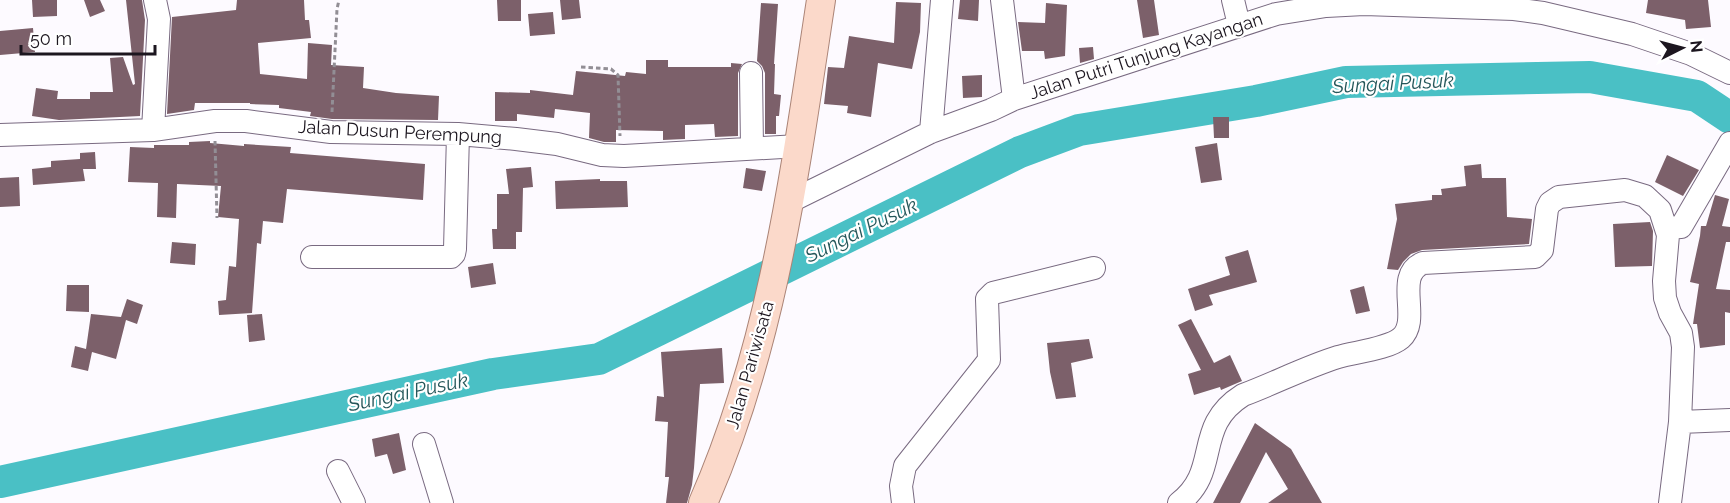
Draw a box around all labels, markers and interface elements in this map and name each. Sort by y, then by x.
street label: Jalan Putri Tunjung Kayangan [1026,8,1265,103]
scale bar [21,18,154,56]
north arrow [1652,18,1712,78]
text: 50 m [30,28,72,49]
text: N [1686,39,1707,54]
water label: Sungai Pusuk [1330,68,1455,98]
street label: Jalan Dusun Perempung [297,116,503,147]
water label: Sungai Pusuk [800,192,921,268]
street label: Jalan Pariwisata [721,298,778,431]
water label: Sungai Pusuk [345,368,470,417]

